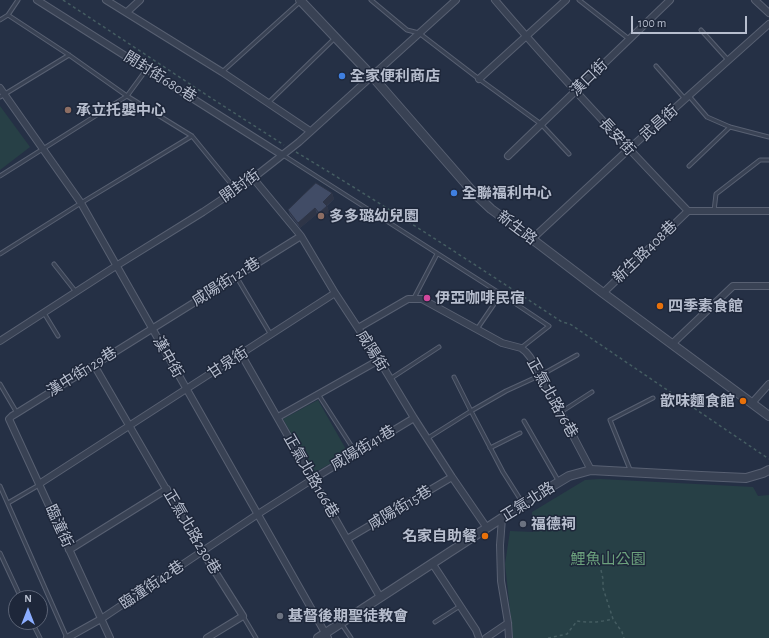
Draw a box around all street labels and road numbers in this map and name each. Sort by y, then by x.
street label: 開封街680巷 [120,48,200,106]
street label: 漢口街 [567,56,611,100]
street label: 武昌街 [636,101,682,145]
street label: 長安街 [595,114,639,160]
street label: 開封街 [216,166,264,206]
street label: 新生路 [494,207,540,249]
street label: 新生路408巷 [609,217,681,287]
street label: 咸陽街121巷 [189,254,263,310]
street label: 咸陽街 [352,327,392,375]
street label: 漢中街 [149,333,187,381]
street label: 漢中街129巷 [44,343,120,401]
street label: 甘泉街 [204,343,252,383]
street label: 正氣北路76巷 [523,355,581,441]
street label: 咸陽街41巷 [327,422,399,474]
street label: 正氣北路166巷 [280,431,342,521]
street label: 正氣北路 [498,478,558,526]
street label: 咸陽街15巷 [365,482,435,534]
street label: 正氣北路230巷 [160,486,224,578]
street label: 臨潼街 [41,502,77,550]
street label: 臨潼街42巷 [116,557,188,613]

